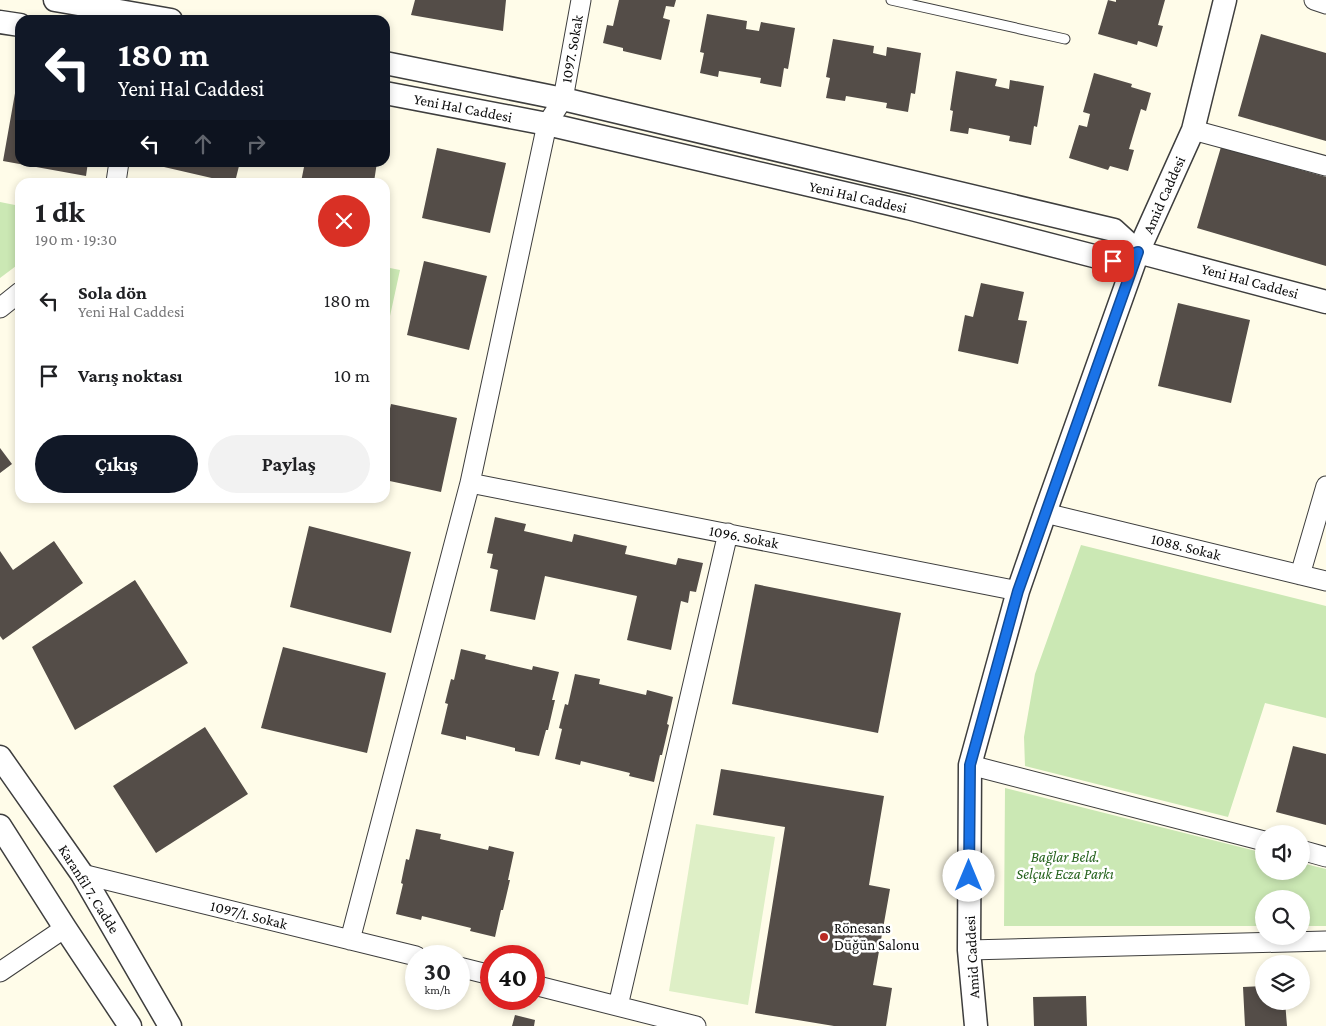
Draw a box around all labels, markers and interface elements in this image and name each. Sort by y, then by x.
street label: 1097. Sokak [558,13,586,84]
icon: left [35,35,100,100]
text: 180 m [118,35,209,74]
text: Yeni Hal Caddesi [118,76,264,101]
street label: Yeni Hal Caddesi [413,91,514,125]
icon: left [136,130,164,158]
icon: ahead [189,130,217,158]
icon: right [242,130,270,158]
street label: Amid Caddesi [1140,154,1188,236]
street label: Yeni Hal Caddesi [808,178,908,216]
text: 1 dk [35,195,85,228]
button: close [318,195,370,247]
text: 190 m · 19:30 [35,231,117,248]
pin [1092,240,1134,282]
icon: arrive [1099,247,1127,275]
street label: Yeni Hal Caddesi [1200,260,1300,302]
text: Sola dön [78,282,147,303]
icon: left [35,287,63,315]
text: 180 m [324,290,370,311]
text: Yeni Hal Caddesi [78,303,184,320]
icon: arrive [35,362,63,390]
text: Varış noktası [78,365,183,386]
text: 10 m [334,365,370,386]
button: Çıkış [35,435,198,493]
button: Paylaş [208,435,370,493]
street label: 1096. Sokak [708,522,781,552]
street label: 1088. Sokak [1149,531,1223,564]
map controls [1255,825,1310,1010]
button: sound [1255,825,1310,880]
street label: Karanfil 7. Cadde [55,842,123,936]
position arrow [942,849,994,901]
park label: Bağlar Beld. Selçuk Ecza Parkı [1016,849,1114,883]
button: search [1255,890,1310,945]
street label: 1097/1. Sokak [209,898,290,932]
street label: Amid Caddesi [962,915,982,999]
place label: Rönesans Düğün Salonu [834,920,919,954]
marker: Rönesans Düğün Salonu [818,931,830,943]
speed limit sign: 40 [480,945,545,1010]
button: layers [1255,955,1310,1010]
text: 30 [424,958,451,985]
text: km/h [425,983,450,997]

